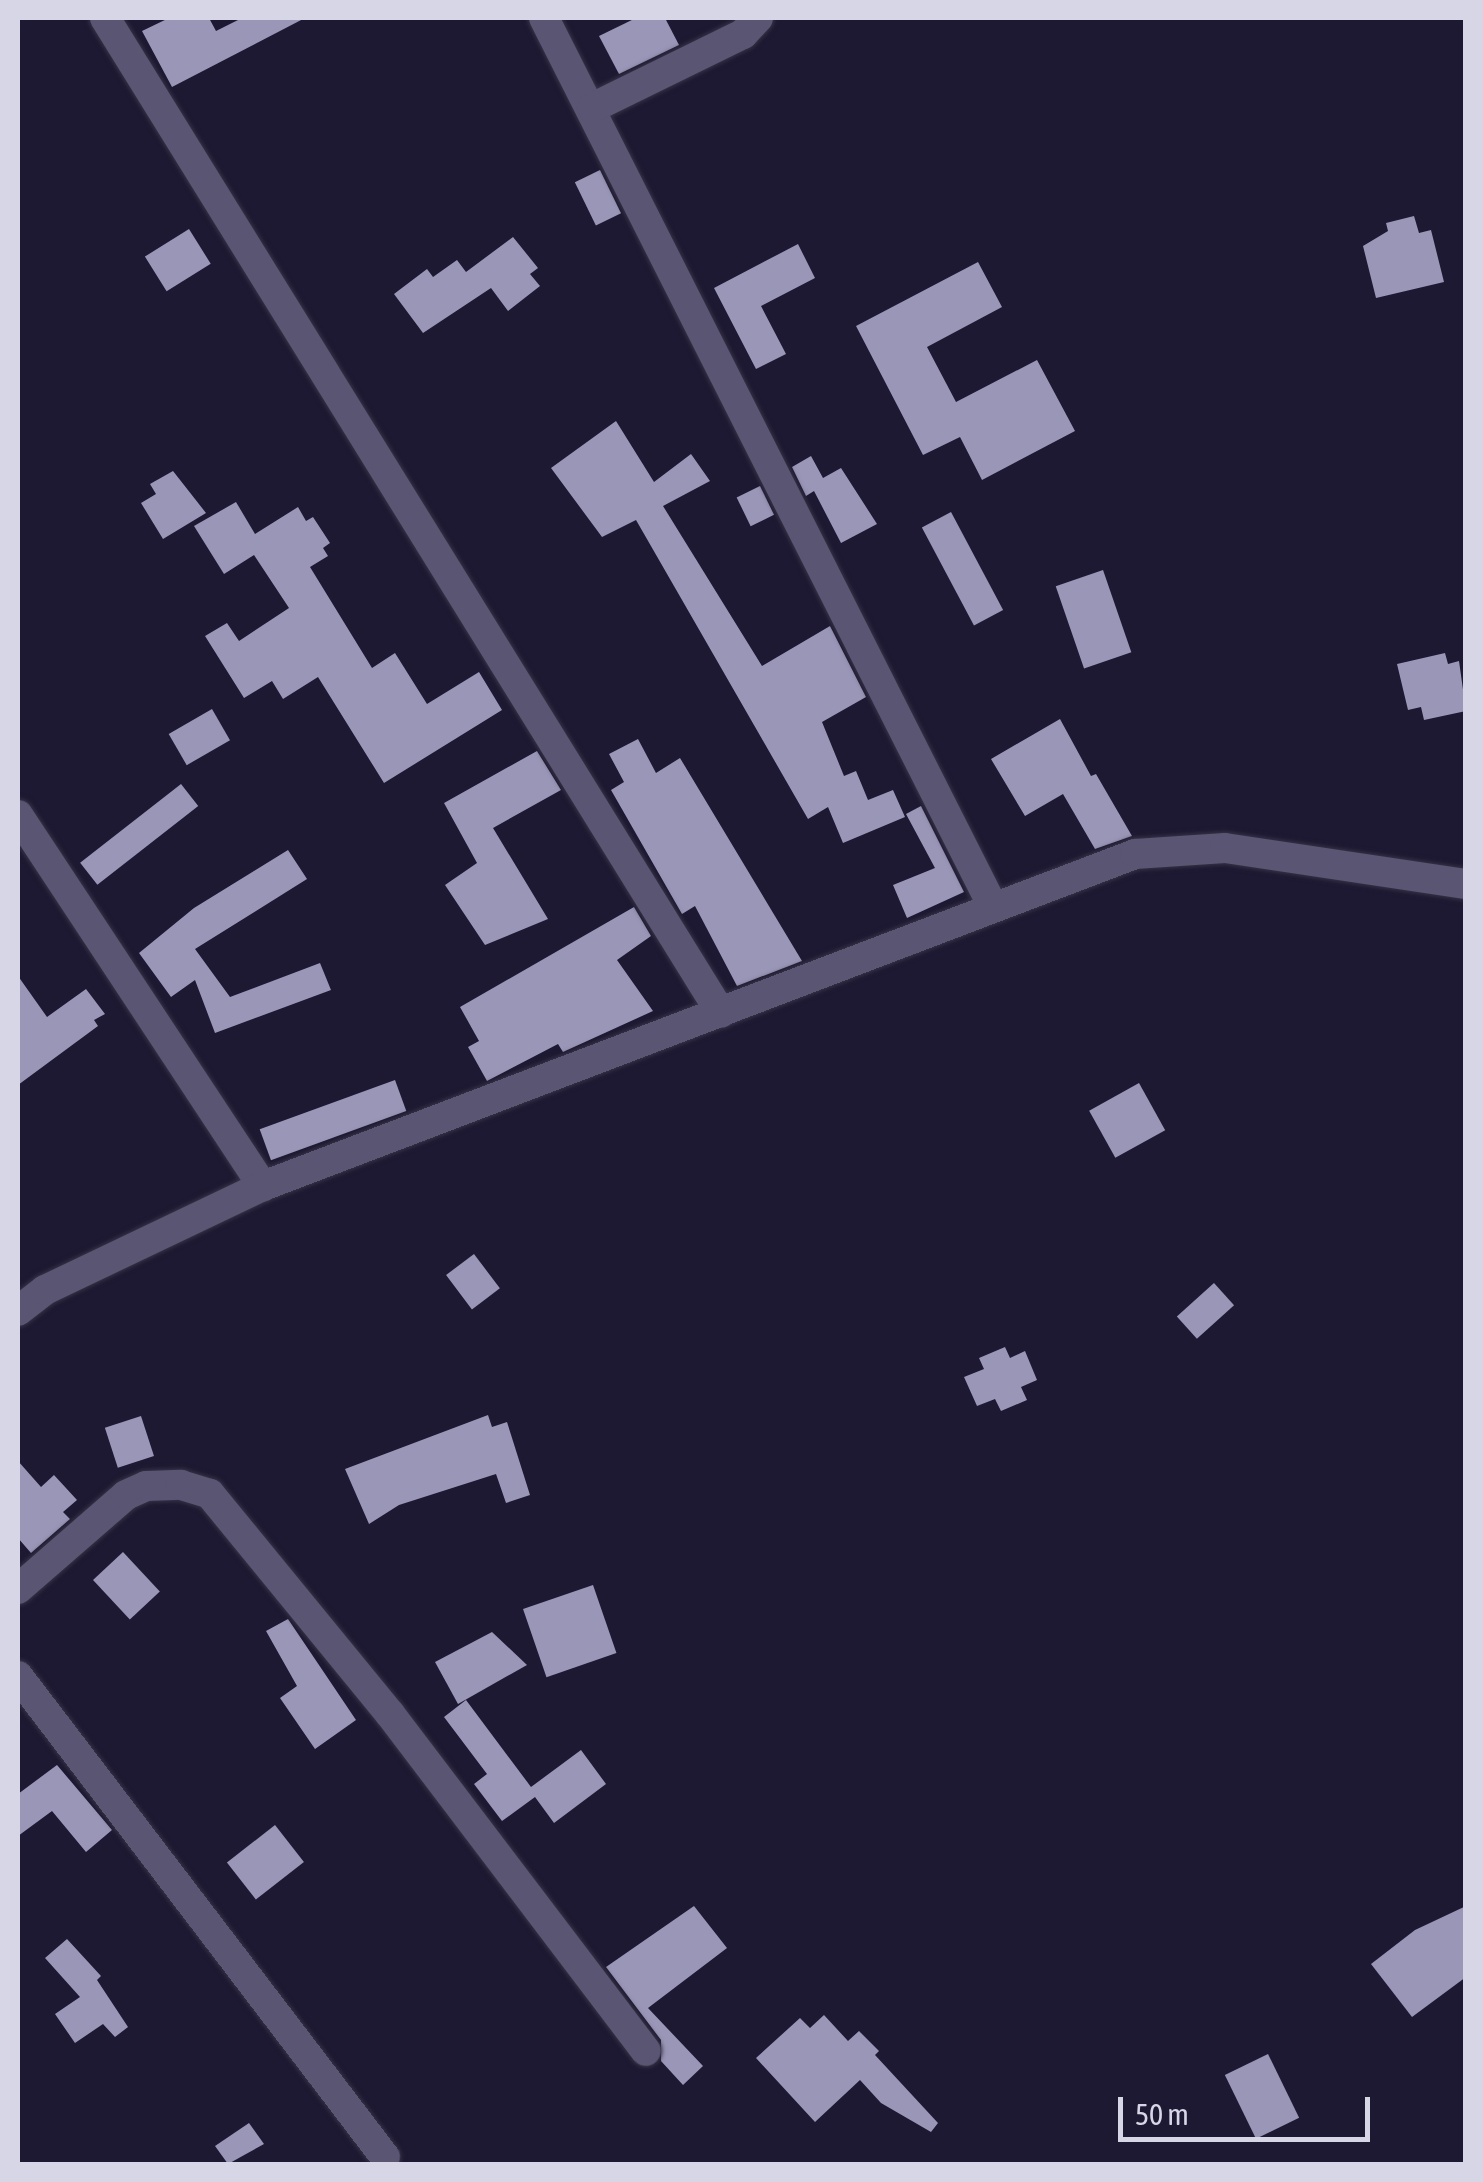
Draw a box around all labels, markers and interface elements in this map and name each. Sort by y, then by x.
scale bar [1123,2077,1376,2139]
text: 50 m [1135,2097,1189,2131]

